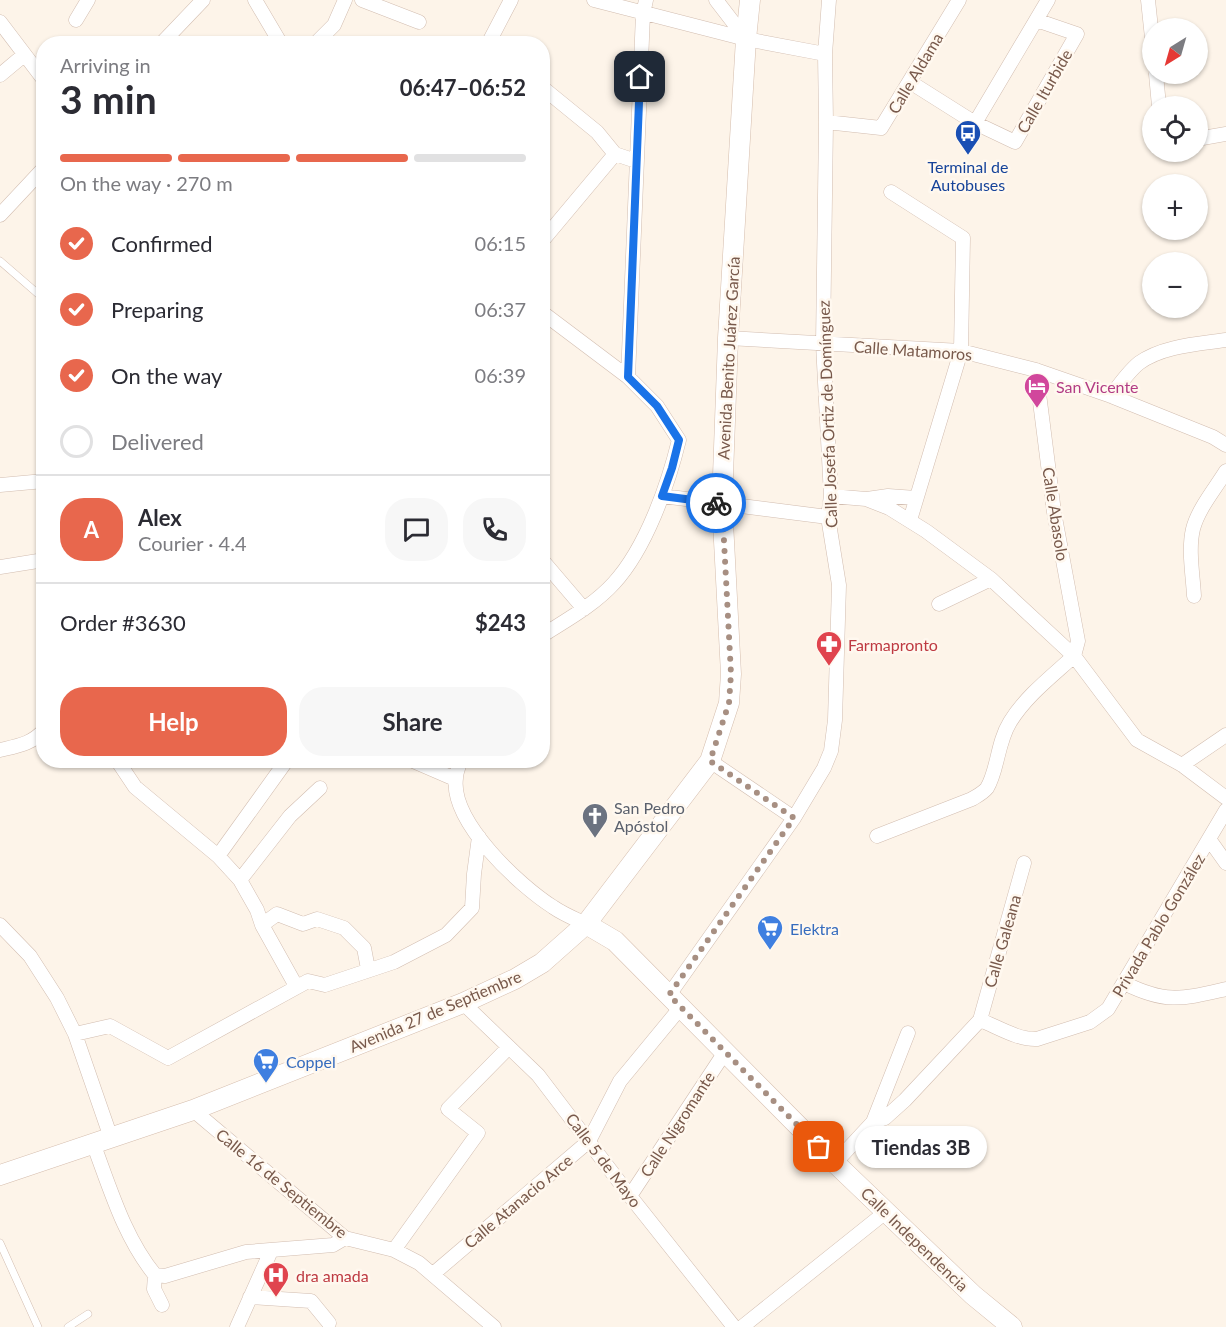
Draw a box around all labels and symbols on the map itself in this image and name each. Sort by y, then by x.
north arrow [1142,18,1208,84]
street label: Calle Aldama [883,29,947,117]
street label: Calle Iturbide [1012,46,1076,136]
pin [614,51,665,102]
bus stop icon: Terminal de Autobuses [953,118,983,156]
place label: Terminal de Autobuses [928,157,1008,194]
street label: Avenida Benito Juárez García [713,256,743,460]
street label: Calle Josefa Ortiz de Domínguez [814,300,840,528]
street label: Calle Matamoros [853,336,973,364]
hotel icon: San Vicente [1022,371,1052,409]
place label: San Vicente [1056,377,1139,396]
street label: Calle Abasolo [1039,466,1073,562]
courier [686,473,746,533]
pharmacy icon: Farmapronto [814,629,844,667]
place label: Farmapronto [848,635,938,654]
place label: San Pedro Apóstol [614,798,685,835]
church icon: San Pedro Apóstol [580,801,610,839]
street label: Privada Pablo González [1108,850,1208,1000]
street label: Calle Galeana [980,893,1024,989]
supermarket icon: Elektra [755,913,785,951]
place label: Elektra [790,919,839,938]
street label: Avenida 27 de Septiembre [346,966,524,1056]
supermarket icon: Coppel [251,1046,281,1084]
place label: Coppel [286,1052,336,1071]
street label: Calle Nigromante [636,1068,718,1180]
street label: Calle 5 de Mayo [562,1109,646,1211]
pin [793,1121,844,1172]
street label: Calle 16 de Septiembre [213,1124,351,1242]
callout: Tiendas 3B [855,1126,987,1168]
street label: Calle Atanacio Arce [460,1150,576,1252]
street label: Calle Independencia [857,1183,973,1295]
hospital icon: dra amada [261,1260,291,1298]
place label: dra amada [296,1266,369,1285]

